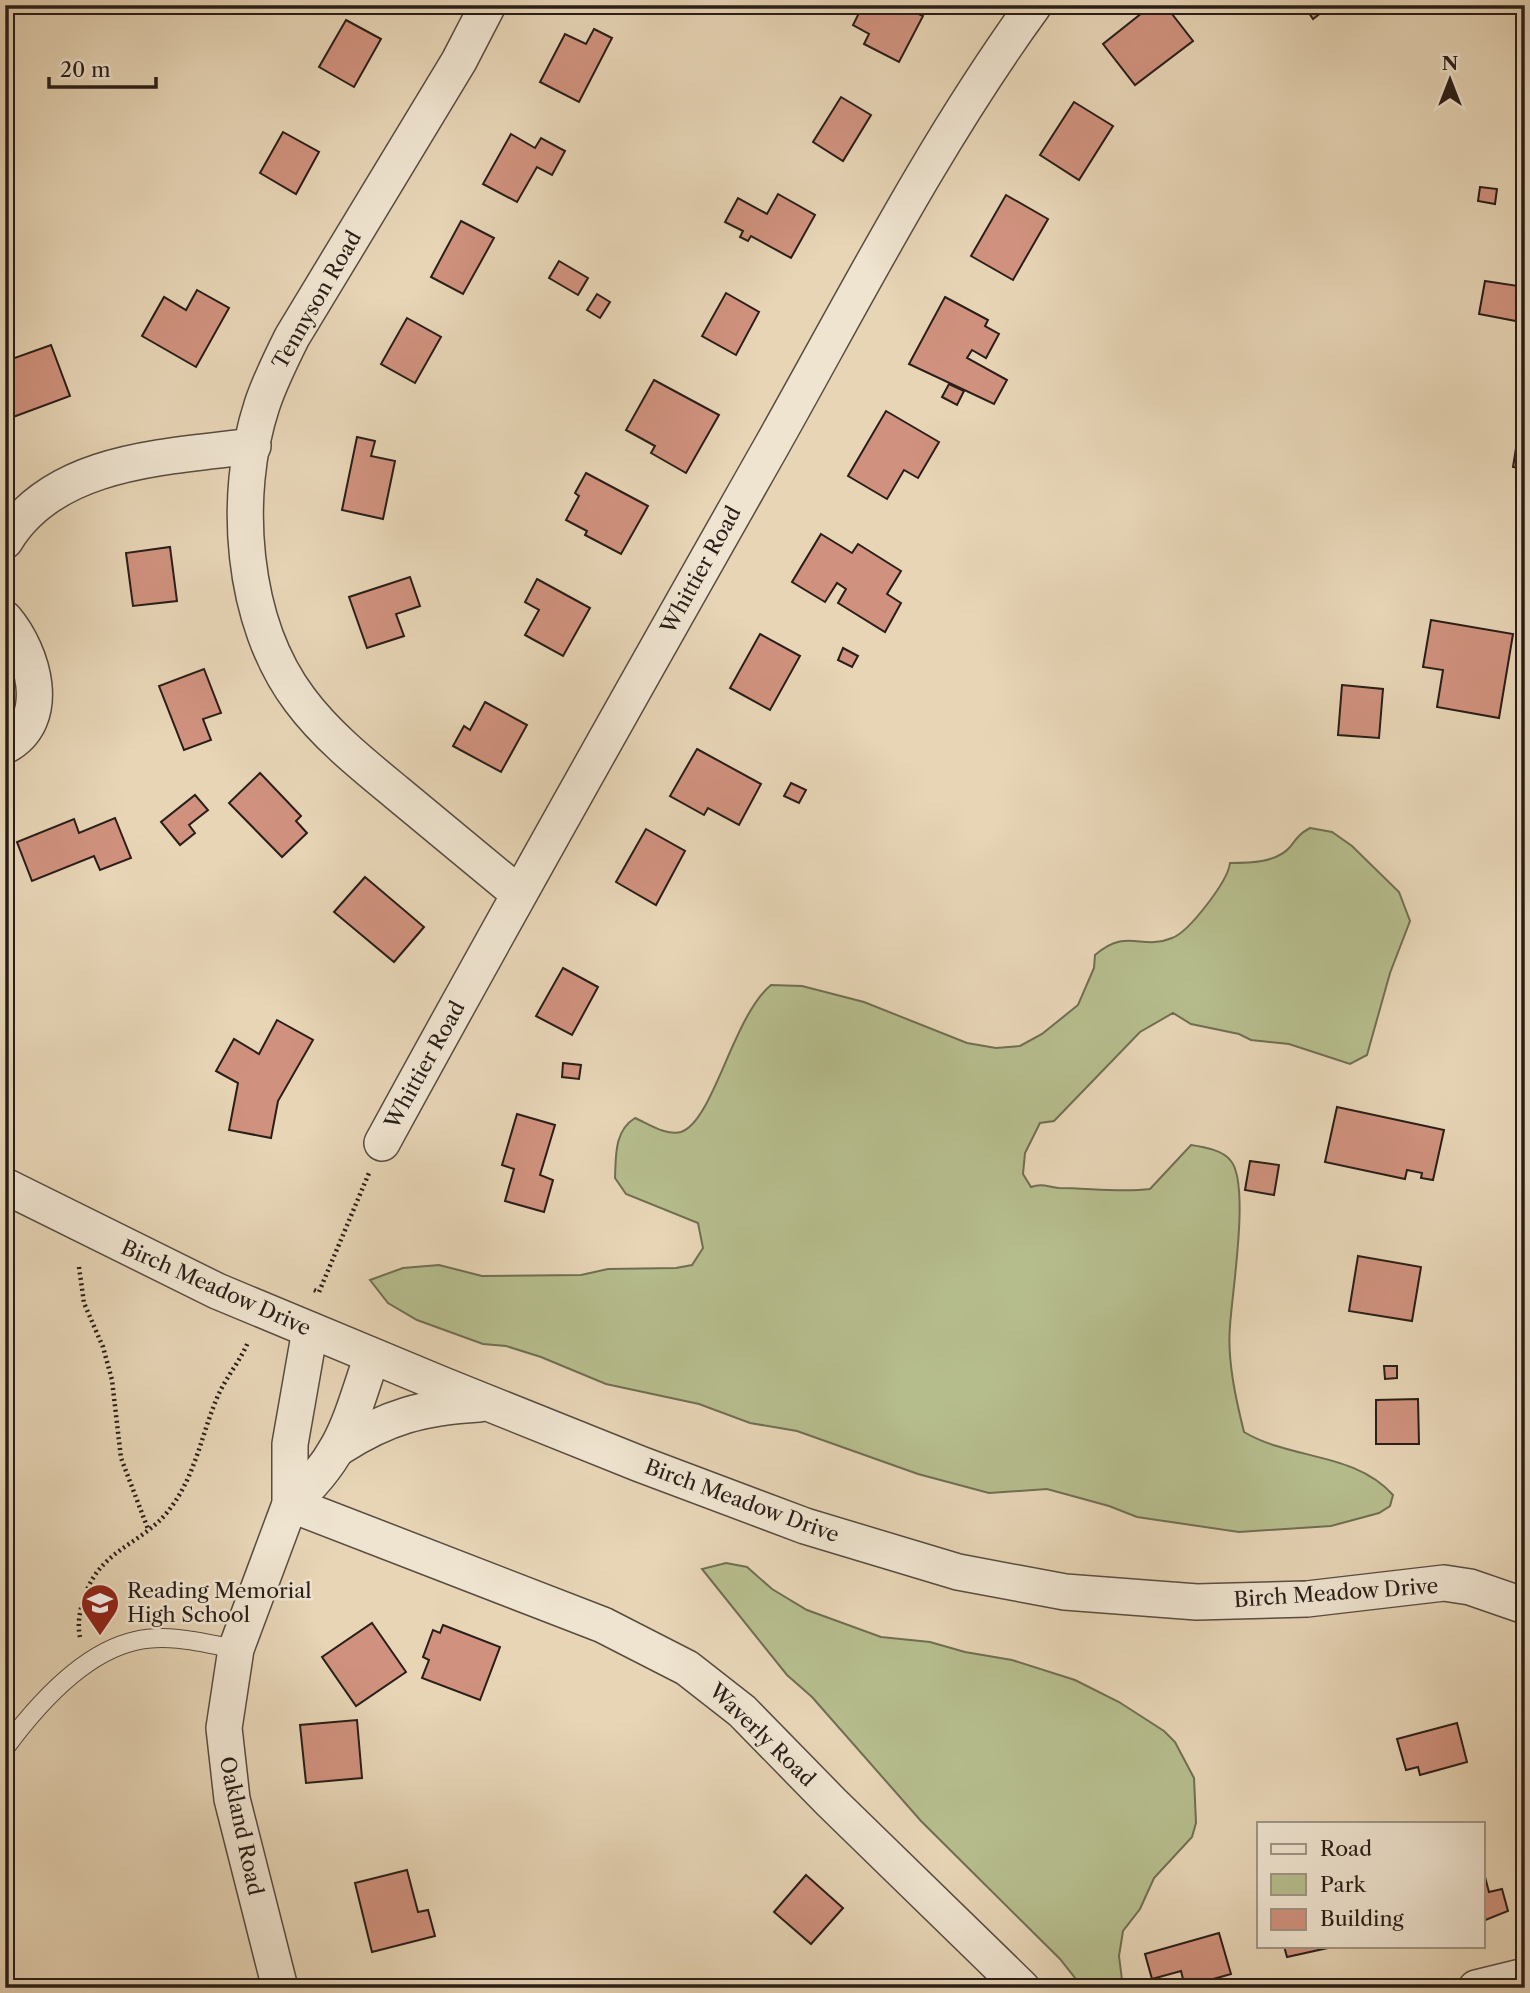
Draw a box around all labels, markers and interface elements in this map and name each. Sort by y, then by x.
scale bar [49,46,156,90]
north arrow [1414,46,1484,116]
text: N [1442,52,1458,75]
text: 20 m [60,57,111,82]
street label: Tennyson Road [267,226,366,373]
street label: Whittier Road [655,501,746,639]
street label: Whittier Road [379,996,470,1134]
street label: Birch Meadow Drive [118,1234,315,1341]
street label: Birch Meadow Drive [642,1454,843,1547]
street label: Birch Meadow Drive [1233,1573,1439,1612]
place label: Reading Memorial High School [127,1578,312,1627]
school or university icon: Reading Memorial High School [79,1582,121,1637]
street label: Waverly Road [703,1677,821,1792]
street label: Oakland Road [215,1754,268,1898]
legend [1257,1822,1484,1948]
text: Road [1320,1836,1372,1861]
text: Park [1320,1872,1366,1897]
text: Building [1320,1906,1405,1931]

